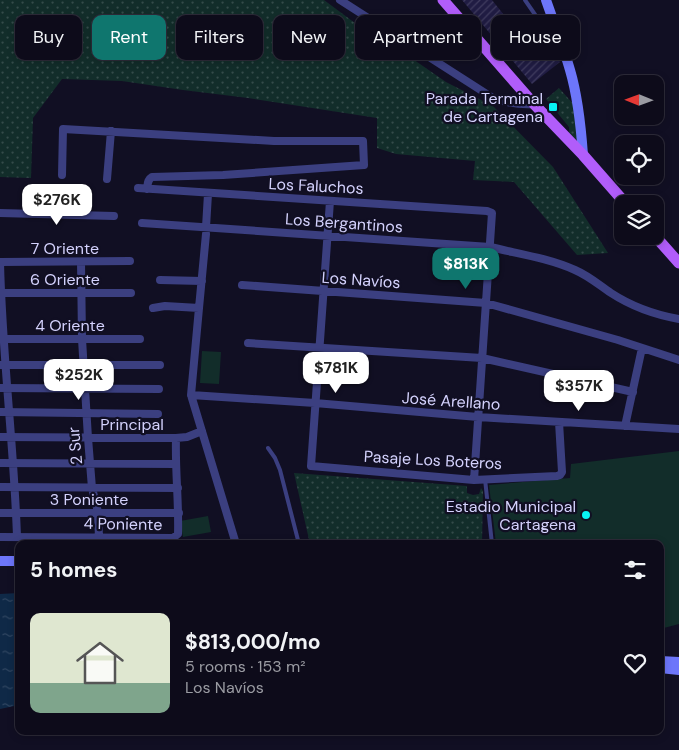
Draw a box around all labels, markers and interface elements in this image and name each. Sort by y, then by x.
chip: Buy [15,15,82,60]
chip: Rent [92,15,166,60]
chip: Filters [176,15,263,60]
chip: New [273,15,345,60]
chip: Apartment [355,15,481,60]
chip: House [491,15,580,60]
north arrow [614,75,664,125]
map controls [614,75,664,245]
place label: Parada Terminal de Cartagena [426,88,543,127]
marker: Parada Terminal de Cartagena [547,101,559,113]
button: locate [614,135,664,185]
street label: Los Faluchos [268,173,364,199]
pin: $276K [22,184,92,226]
text: $276K [33,189,81,210]
button: layers [614,195,664,245]
street label: Los Bergantinos [284,208,404,238]
street label: 7 Oriente [31,238,99,259]
pin: $813K [431,248,501,290]
text: $813K [443,253,489,274]
street label: Los Navíos [321,267,401,293]
street label: 6 Oriente [30,269,100,290]
street label: 4 Oriente [35,315,105,336]
pin: $781K [301,352,371,394]
text: $781K [314,357,358,378]
pin: $252K [44,358,114,401]
text: $252K [55,364,103,385]
pin: $357K [544,370,614,412]
text: $357K [555,375,603,396]
street label: José Arellano [401,387,501,415]
street label: Principal [100,414,164,435]
street label: 2 Sur [63,426,87,466]
street label: Pasaje Los Boteros [363,446,503,474]
street label: 3 Poniente [50,489,128,510]
place label: Estadio Municipal Cartagena [446,496,576,535]
marker: Estadio Municipal Cartagena [580,509,592,521]
street label: 4 Poniente [83,513,163,535]
text: 5 homes [30,556,117,584]
icon: filters [621,556,649,584]
text: $813,000/mo [185,628,321,656]
icon: home [70,633,130,693]
icon: heart [621,649,649,677]
text: 5 rooms · 153 m² [185,656,306,677]
text: Los Navíos [185,677,264,698]

